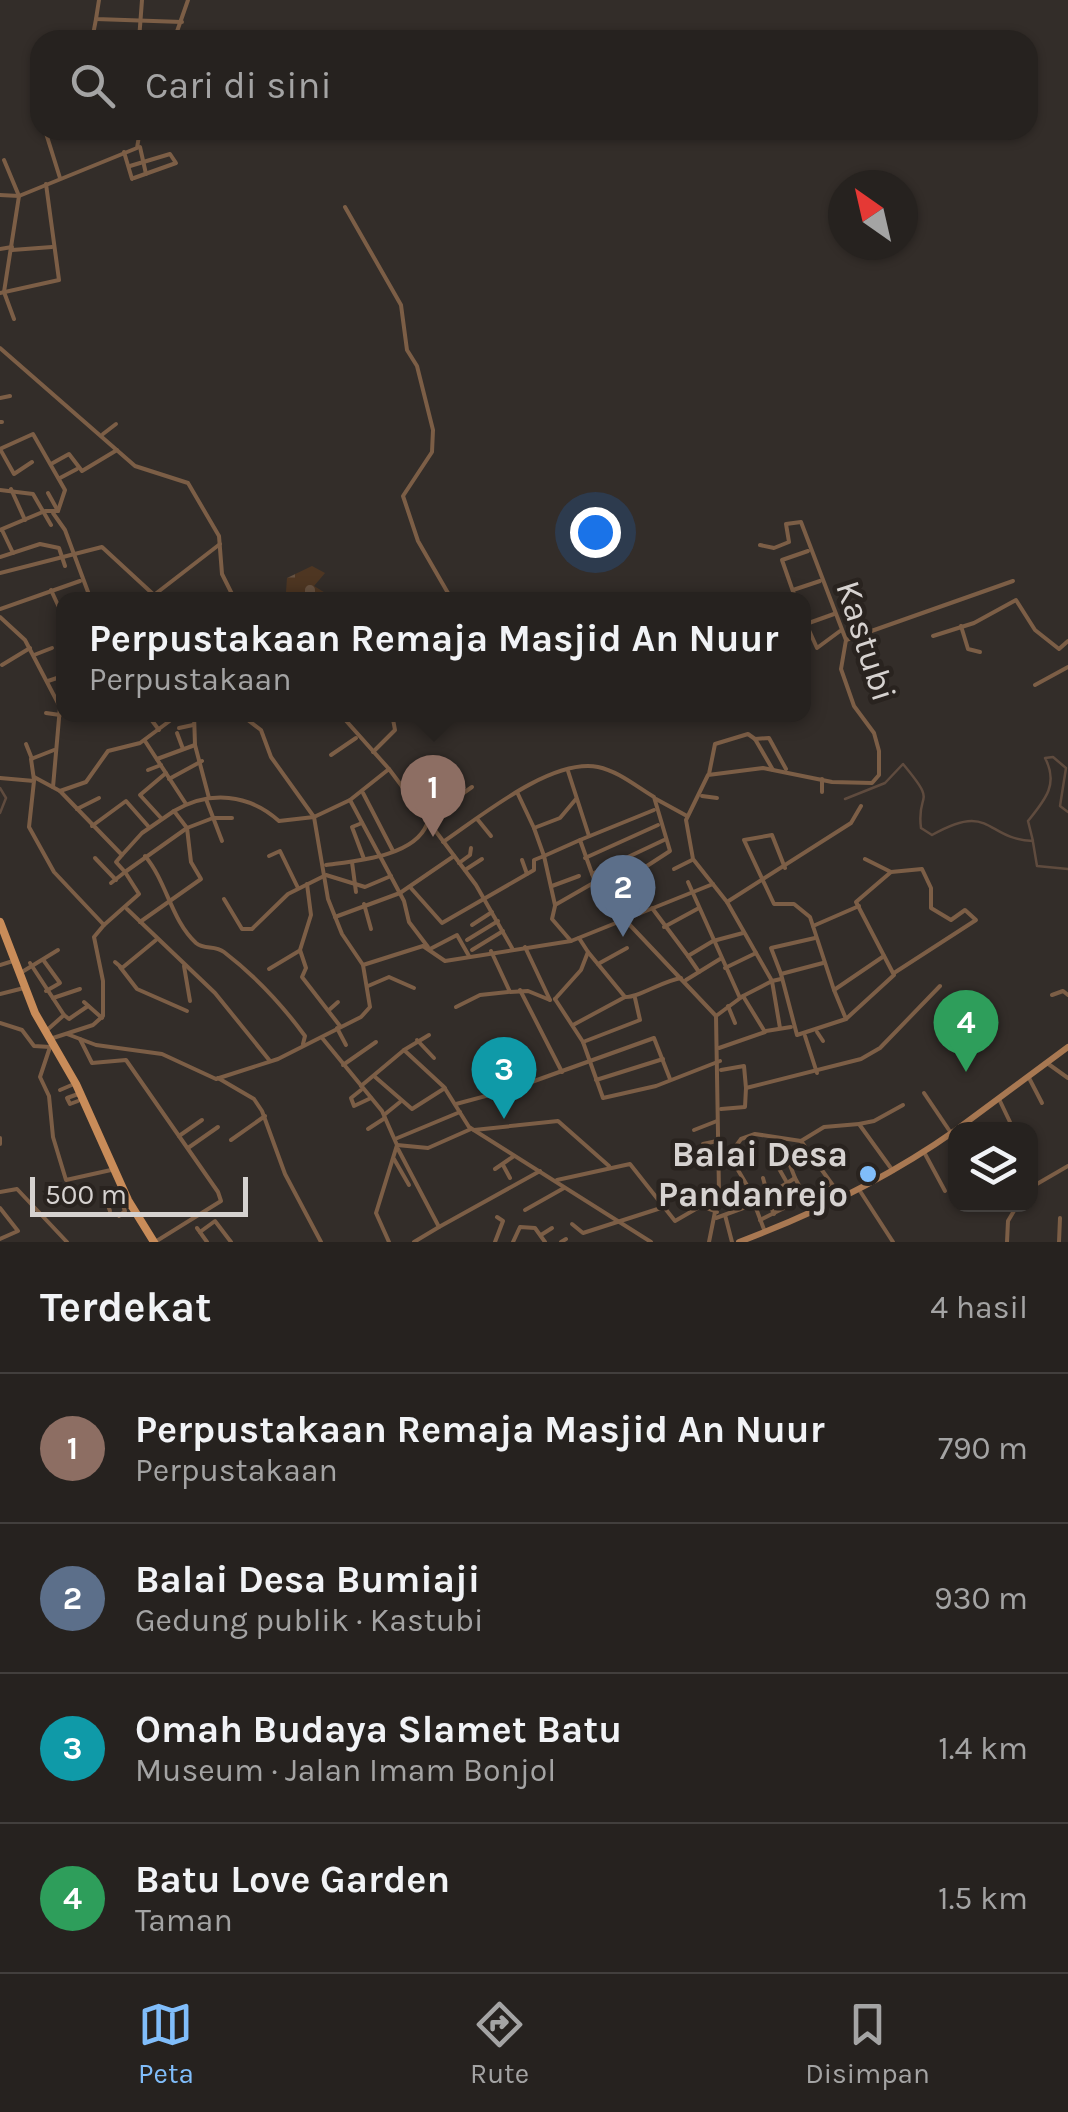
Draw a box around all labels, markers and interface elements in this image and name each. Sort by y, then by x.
search box [30,30,1038,140]
icon: search [65,58,120,113]
text: Cari di sini [145,63,332,108]
north arrow [828,170,918,260]
your location [570,507,621,558]
street label: Kastubi [827,575,905,707]
popup [56,592,811,722]
text: Perpustakaan Remaja Masjid An Nuur [89,616,778,661]
text: Perpustakaan [89,661,292,698]
pin: 1 [400,754,466,837]
pin: 2 [590,854,656,937]
pin: 4 [934,990,998,1072]
pin: 3 [472,1036,536,1119]
map controls [948,1122,1038,1212]
button: layers [948,1122,1038,1212]
place label: Balai Desa Pandanrejo [658,1134,848,1216]
marker: Balai Desa Pandanrejo [857,1163,879,1185]
scale bar [30,1172,248,1216]
text: 500 m [45,1178,127,1211]
text: Terdekat [40,1282,212,1332]
text: 4 hasil [930,1289,1028,1326]
text: Perpustakaan Remaja Masjid An Nuur [135,1407,825,1452]
text: 1 [67,1430,78,1467]
text: 790 m [938,1430,1028,1467]
text: Perpustakaan [135,1452,338,1489]
text: Balai Desa Bumiaji [135,1557,480,1602]
text: 2 [63,1580,82,1617]
text: 930 m [934,1580,1028,1617]
text: Gedung publik · Kastubi [135,1602,484,1639]
text: Omah Budaya Slamet Batu [135,1707,622,1752]
text: 3 [63,1730,82,1767]
text: 1.4 km [938,1730,1028,1767]
text: Museum · Jalan Imam Bonjol [135,1752,556,1789]
text: Batu Love Garden [135,1857,450,1902]
text: 4 [63,1880,82,1917]
text: 1.5 km [938,1880,1028,1917]
text: Taman [135,1902,233,1939]
tab: Peta [138,1997,194,2090]
tab: Rute [470,1997,529,2090]
tab: Disimpan [805,1997,930,2090]

